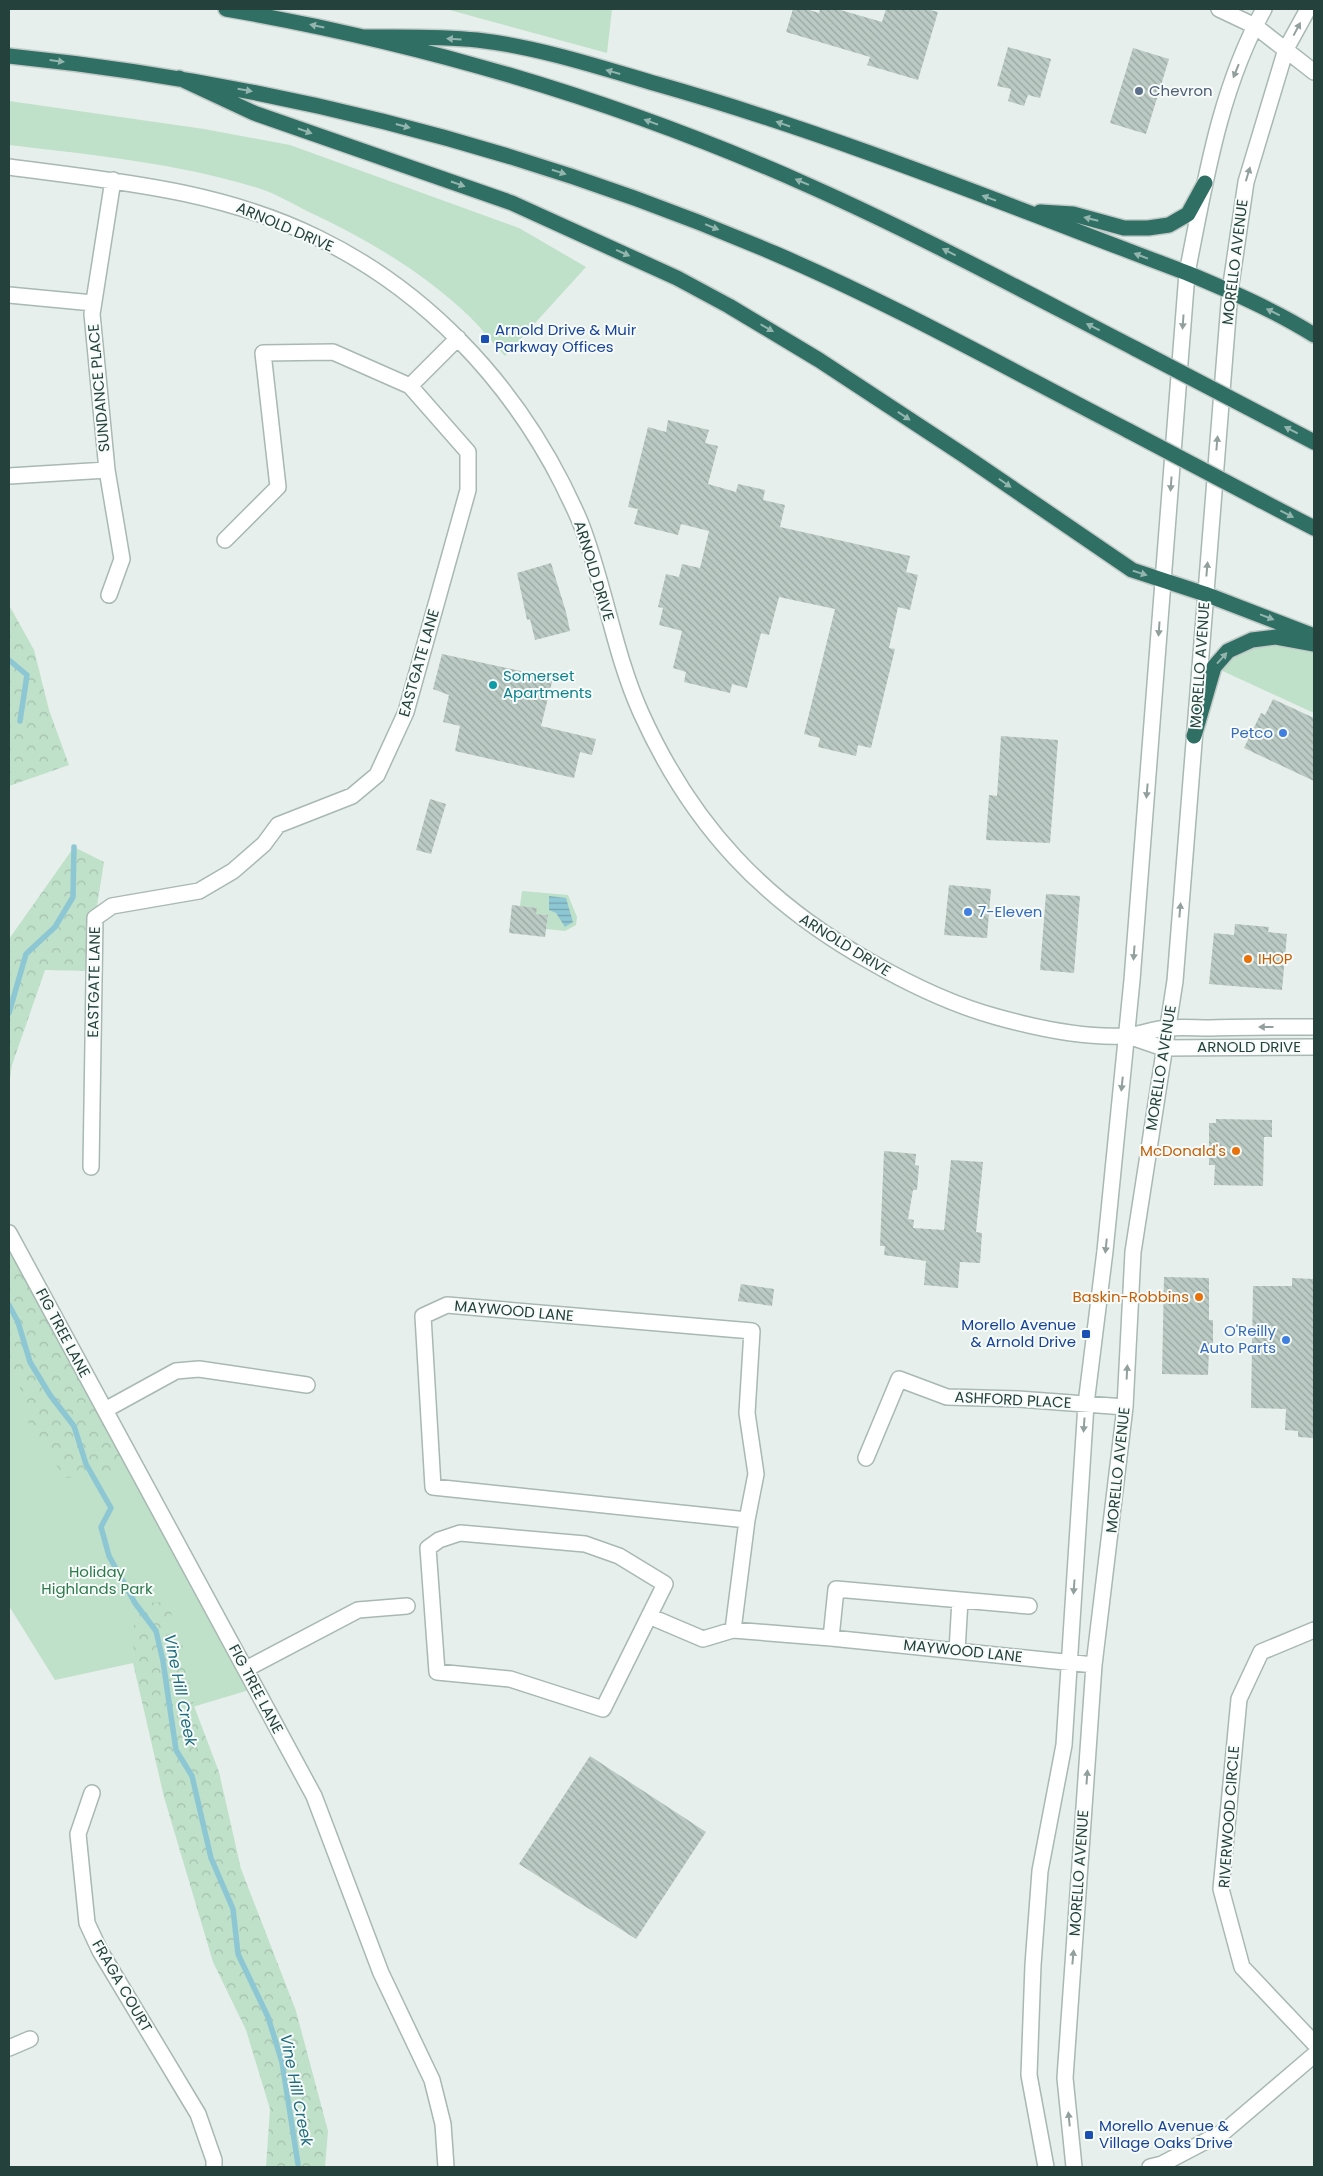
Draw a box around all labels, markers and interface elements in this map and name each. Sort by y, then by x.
one-way arrow [309,22,324,30]
one-way arrow [1293,22,1301,36]
one-way arrow [446,34,462,42]
one-way arrow [50,57,66,65]
one-way arrow [1232,64,1240,78]
one-way arrow [605,67,620,75]
place label: Chevron [1149,80,1213,101]
marker: Chevron [1133,85,1145,97]
one-way arrow [237,86,253,94]
one-way arrow [643,118,658,126]
one-way arrow [776,120,791,127]
one-way arrow [396,122,411,130]
one-way arrow [298,127,313,135]
one-way arrow [1245,166,1253,181]
one-way arrow [552,168,567,176]
one-way arrow [795,178,809,186]
one-way arrow [451,181,466,188]
one-way arrow [982,194,996,202]
street label: ARNOLD DRIVE [233,197,337,257]
street label: MORELLO AVENUE [1216,198,1253,326]
one-way arrow [1084,215,1099,223]
one-way arrow [704,224,719,232]
one-way arrow [941,248,956,256]
one-way arrow [616,249,630,257]
one-way arrow [1134,252,1149,259]
one-way arrow [1265,308,1280,316]
one-way arrow [1179,314,1187,330]
place label: Arnold Drive & Muir Parkway Offices [495,319,637,357]
street label: SUNDANCE PLACE [82,323,115,453]
one-way arrow [1086,323,1100,331]
one-way arrow [760,324,775,332]
marker: Arnold Drive & Muir Parkway Offices [479,333,491,345]
one-way arrow [897,411,911,420]
one-way arrow [1284,426,1298,434]
one-way arrow [1214,434,1222,450]
one-way arrow [1166,476,1174,492]
one-way arrow [998,478,1012,488]
one-way arrow [1280,510,1294,518]
street label: ARNOLD DRIVE [569,518,620,624]
one-way arrow [1203,560,1211,576]
one-way arrow [1133,569,1148,577]
street label: MORELLO AVENUE [1185,601,1214,729]
street label: EASTGATE LANE [393,607,444,719]
one-way arrow [1260,614,1274,622]
one-way arrow [1155,621,1163,637]
one-way arrow [1216,653,1228,665]
place label: Somerset Apartments [503,665,592,703]
marker: Somerset Apartments [487,679,499,691]
place label: Petco [1231,722,1273,743]
marker: Petco [1277,727,1289,739]
one-way arrow [1142,783,1150,799]
place label: 7-Eleven [978,901,1042,922]
one-way arrow [1177,902,1185,918]
marker: 7-Eleven [962,906,974,918]
street label: ARNOLD DRIVE [796,908,895,981]
street label: EASTGATE LANE [82,926,105,1038]
one-way arrow [1130,945,1138,961]
place label: IHOP [1258,948,1293,969]
marker: IHOP [1242,953,1254,965]
street label: MORELLO AVENUE [1140,1004,1181,1132]
one-way arrow [1257,1023,1273,1031]
street label: ARNOLD DRIVE [1197,1036,1301,1057]
one-way arrow [1117,1076,1125,1092]
place label: McDonald's [1140,1140,1226,1161]
marker: McDonald's [1230,1145,1242,1157]
one-way arrow [1102,1238,1110,1254]
street label: FIG TREE LANE [31,1284,96,1381]
place label: Baskin-Robbins [1072,1286,1189,1307]
marker: Baskin-Robbins [1193,1291,1205,1303]
street label: MAYWOOD LANE [454,1295,574,1326]
place label: Morello Avenue & Arnold Drive [961,1314,1076,1352]
place label: O'Reilly Auto Parts [1200,1320,1277,1358]
marker: Morello Avenue & Arnold Drive [1080,1328,1092,1340]
marker: O'Reilly Auto Parts [1280,1334,1292,1346]
one-way arrow [1123,1364,1131,1380]
street label: ASHFORD PLACE [954,1386,1072,1413]
street label: MORELLO AVENUE [1100,1406,1135,1534]
one-way arrow [1080,1417,1088,1433]
park label: Holiday Highlands Park [41,1561,153,1599]
one-way arrow [1070,1579,1078,1595]
water label: Vine Hill Creek [158,1632,203,1749]
street label: MAYWOOD LANE [903,1634,1024,1667]
street label: FIG TREE LANE [224,1640,289,1737]
street label: RIVERWOOD CIRCLE [1213,1745,1244,1889]
one-way arrow [1083,1769,1091,1785]
street label: MORELLO AVENUE [1064,1809,1093,1937]
street label: FRAGA COURT [88,1936,157,2036]
one-way arrow [1069,1948,1077,1964]
water label: Vine Hill Creek [274,2032,319,2149]
one-way arrow [1065,2110,1073,2126]
place label: Morello Avenue & Village Oaks Drive [1099,2115,1233,2153]
marker: Morello Avenue & Village Oaks Drive [1083,2129,1095,2141]

